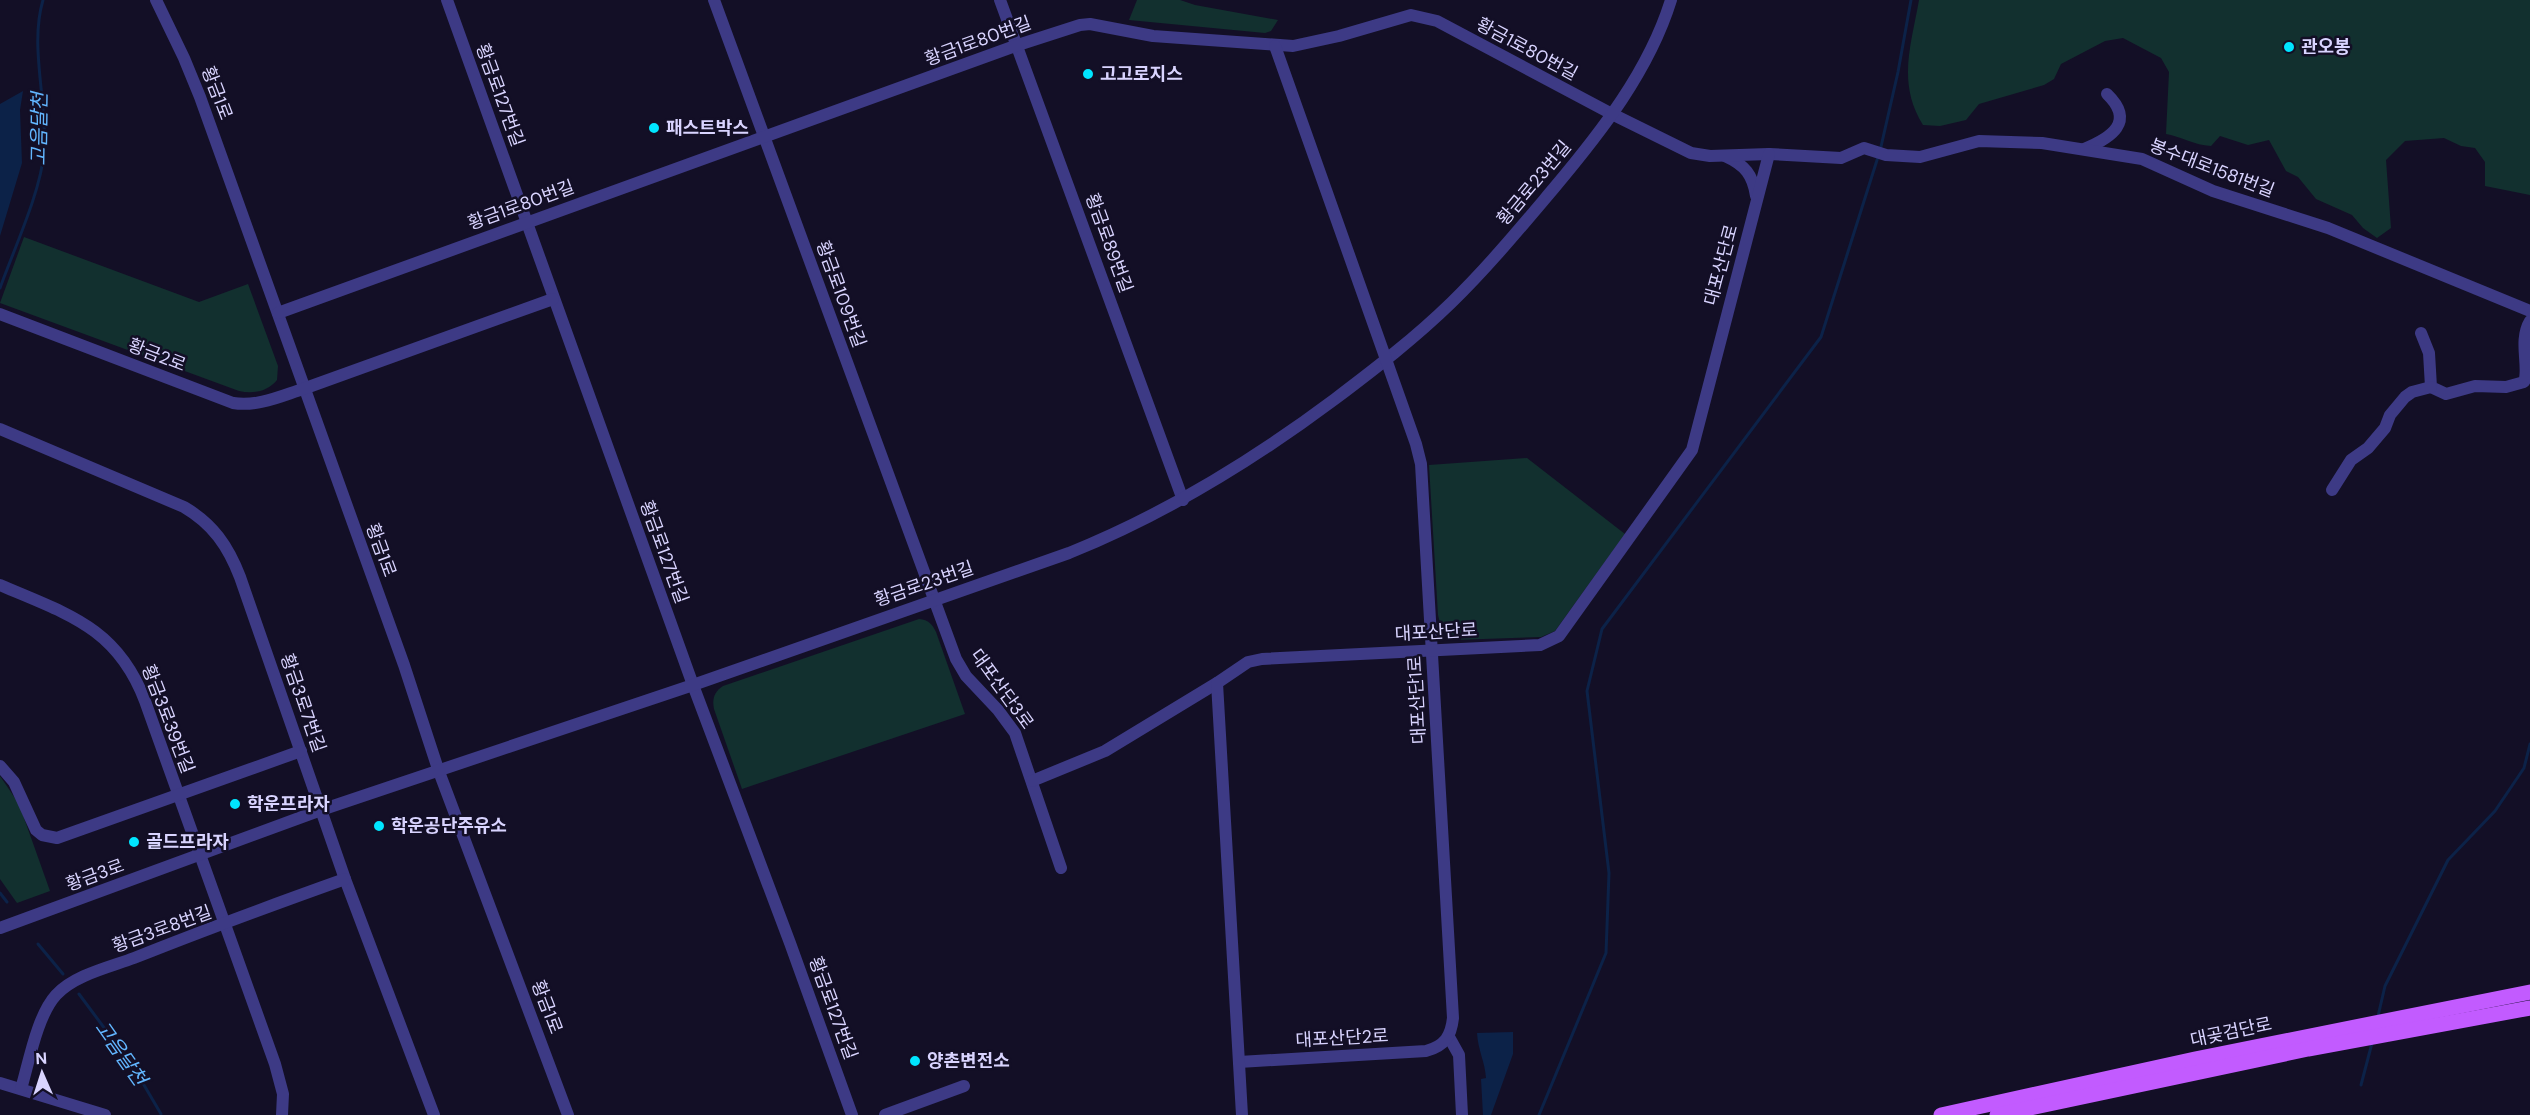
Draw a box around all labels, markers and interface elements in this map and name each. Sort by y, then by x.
street label: 황금1로80번길 [921,11,1035,71]
street label: 황금1로80번길 [1472,12,1582,86]
place label: 관오봉 [2301,35,2351,59]
street label: 황금로127번길 [470,40,530,150]
marker: 관오봉 [2282,40,2296,54]
place label: 고고로지스 [1100,62,1183,86]
street label: 황금1로 [196,63,238,123]
marker: 고고로지스 [1081,67,1095,81]
water label: 고음달천 [25,89,53,166]
place label: 패스트박스 [666,116,749,140]
marker: 패스트박스 [647,121,661,135]
street label: 봉수대로1581번길 [2146,133,2278,203]
street label: 황금로23번길 [1491,136,1577,230]
street label: 황금1로80번길 [464,175,578,235]
street label: 황금로89번길 [1080,190,1138,296]
street label: 대포산단로 [1699,222,1743,308]
street label: 황금로109번길 [811,237,871,351]
street label: 황금2로 [125,333,189,377]
street label: 황금로127번길 [634,497,694,607]
street label: 황금1로 [360,520,402,580]
street label: 황금로23번길 [871,556,977,612]
street label: 대포산단로 [1394,618,1478,646]
street label: 대포산단3로 [965,644,1039,734]
street label: 황금3로7번길 [275,650,331,756]
street label: 대포산단1로 [1403,655,1431,745]
street label: 황금3로39번길 [136,661,200,777]
place label: 학운프라자 [247,792,330,816]
marker: 학운프라자 [228,797,242,811]
place label: 학운공단주유소 [391,814,507,838]
marker: 학운공단주유소 [372,819,386,833]
place label: 골드프라자 [146,830,229,854]
marker: 골드프라자 [127,835,141,849]
street label: 황금3로 [63,853,127,897]
street label: 황금3로8번길 [109,900,215,958]
street label: 황금로127번길 [803,953,863,1063]
street label: 황금1로 [526,977,568,1037]
street label: 대곶검단로 [2188,1012,2274,1052]
water label: 고음달천 [89,1015,154,1093]
street label: 대포산단2로 [1295,1024,1389,1052]
north arrow [12,1043,72,1103]
text: N [35,1048,48,1069]
place label: 양촌변전소 [927,1049,1010,1073]
marker: 양촌변전소 [908,1054,922,1068]

